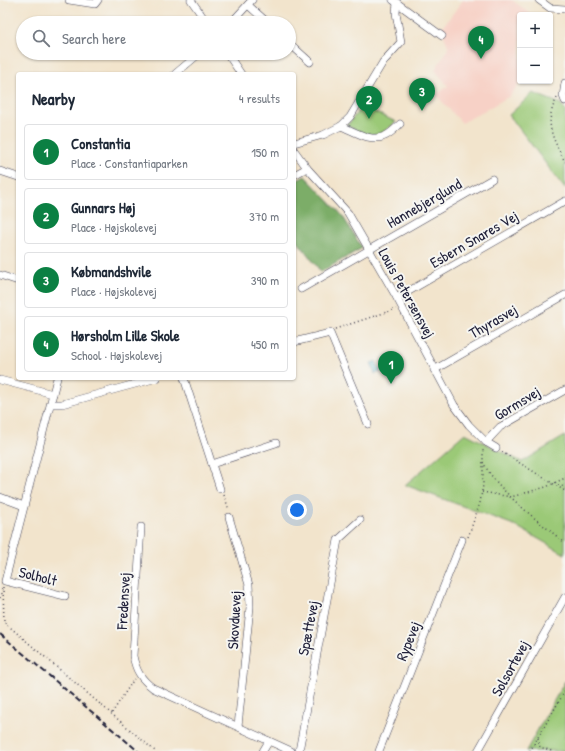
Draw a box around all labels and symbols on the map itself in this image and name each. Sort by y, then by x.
pin: 4 [468,26,494,59]
pin: 3 [409,78,435,111]
pin: 2 [356,86,382,119]
street label: Hannebjerglund [383,173,465,233]
street label: Esbern Snares Vej [426,205,522,273]
street label: Louis Petersensvej [374,244,440,342]
street label: Thyrasvej [465,299,521,343]
pin: 1 [378,351,404,384]
street label: Gormsvej [490,381,544,425]
your location [287,500,307,520]
street label: Solholt [17,561,60,591]
street label: Fredensvej [111,572,135,631]
street label: Skovduevej [222,590,246,650]
street label: Spættevej [292,599,324,657]
street label: Rypevej [391,618,425,664]
street label: Solsortevej [486,636,534,700]

